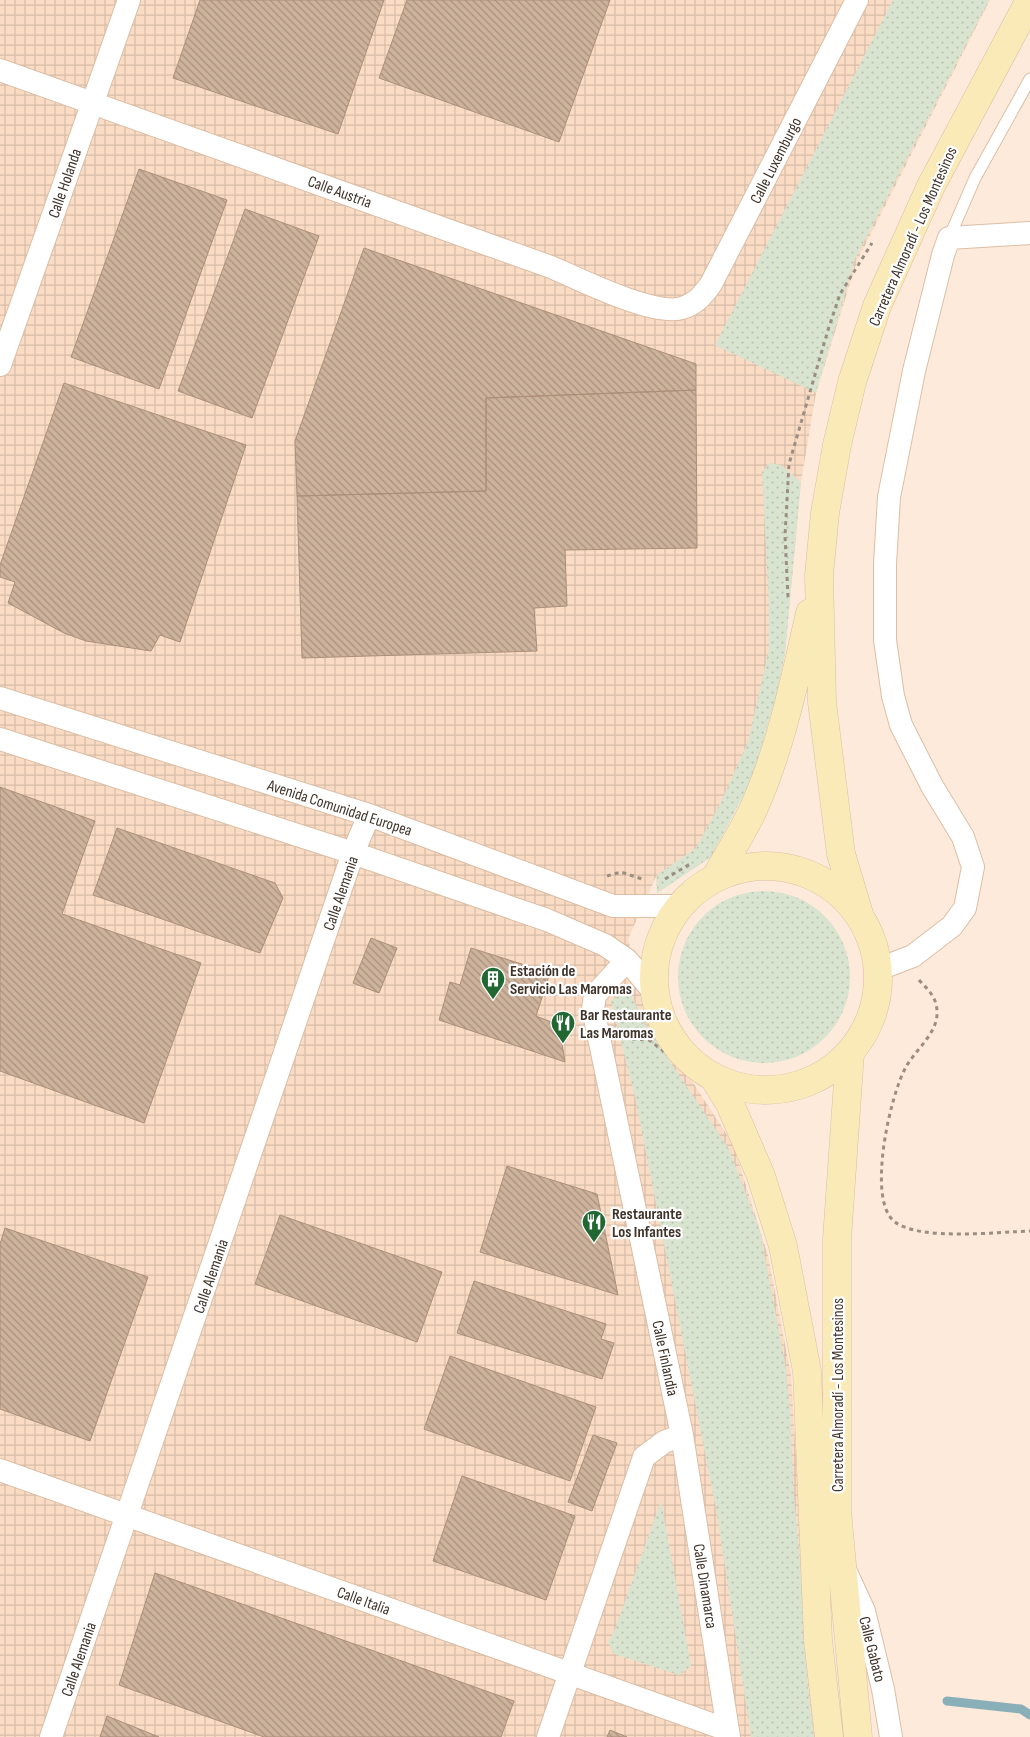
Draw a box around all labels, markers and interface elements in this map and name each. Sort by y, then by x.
street label: Calle Luxemburgo [747,114,806,207]
street label: Carretera Almoradí - Los Montesinos [865,144,962,329]
street label: Calle Holanda [45,146,86,221]
street label: Calle Austria [305,172,374,213]
street label: Avenida Comunidad Europea [264,776,414,841]
street label: Calle Alemania [320,854,363,933]
place label: Estación de Servicio Las Maromas [510,962,632,999]
building icon: Estación de Servicio Las Maromas [480,966,506,1000]
place label: Bar Restaurante Las Maromas [580,1006,672,1043]
restaurant icon: Bar Restaurante Las Maromas [550,1010,576,1044]
place label: Restaurante Los Infantes [612,1205,682,1242]
restaurant icon: Restaurante Los Infantes [581,1209,607,1243]
street label: Calle Alemania [190,1237,233,1316]
street label: Carretera Almoradí - Los Montesinos [829,1298,848,1492]
street label: Calle Finlandia [647,1319,682,1398]
street label: Calle Dinamarca [688,1542,721,1630]
street label: Calle Italia [334,1583,393,1620]
street label: Calle Gabato [854,1615,889,1684]
street label: Calle Alemania [58,1620,101,1699]

